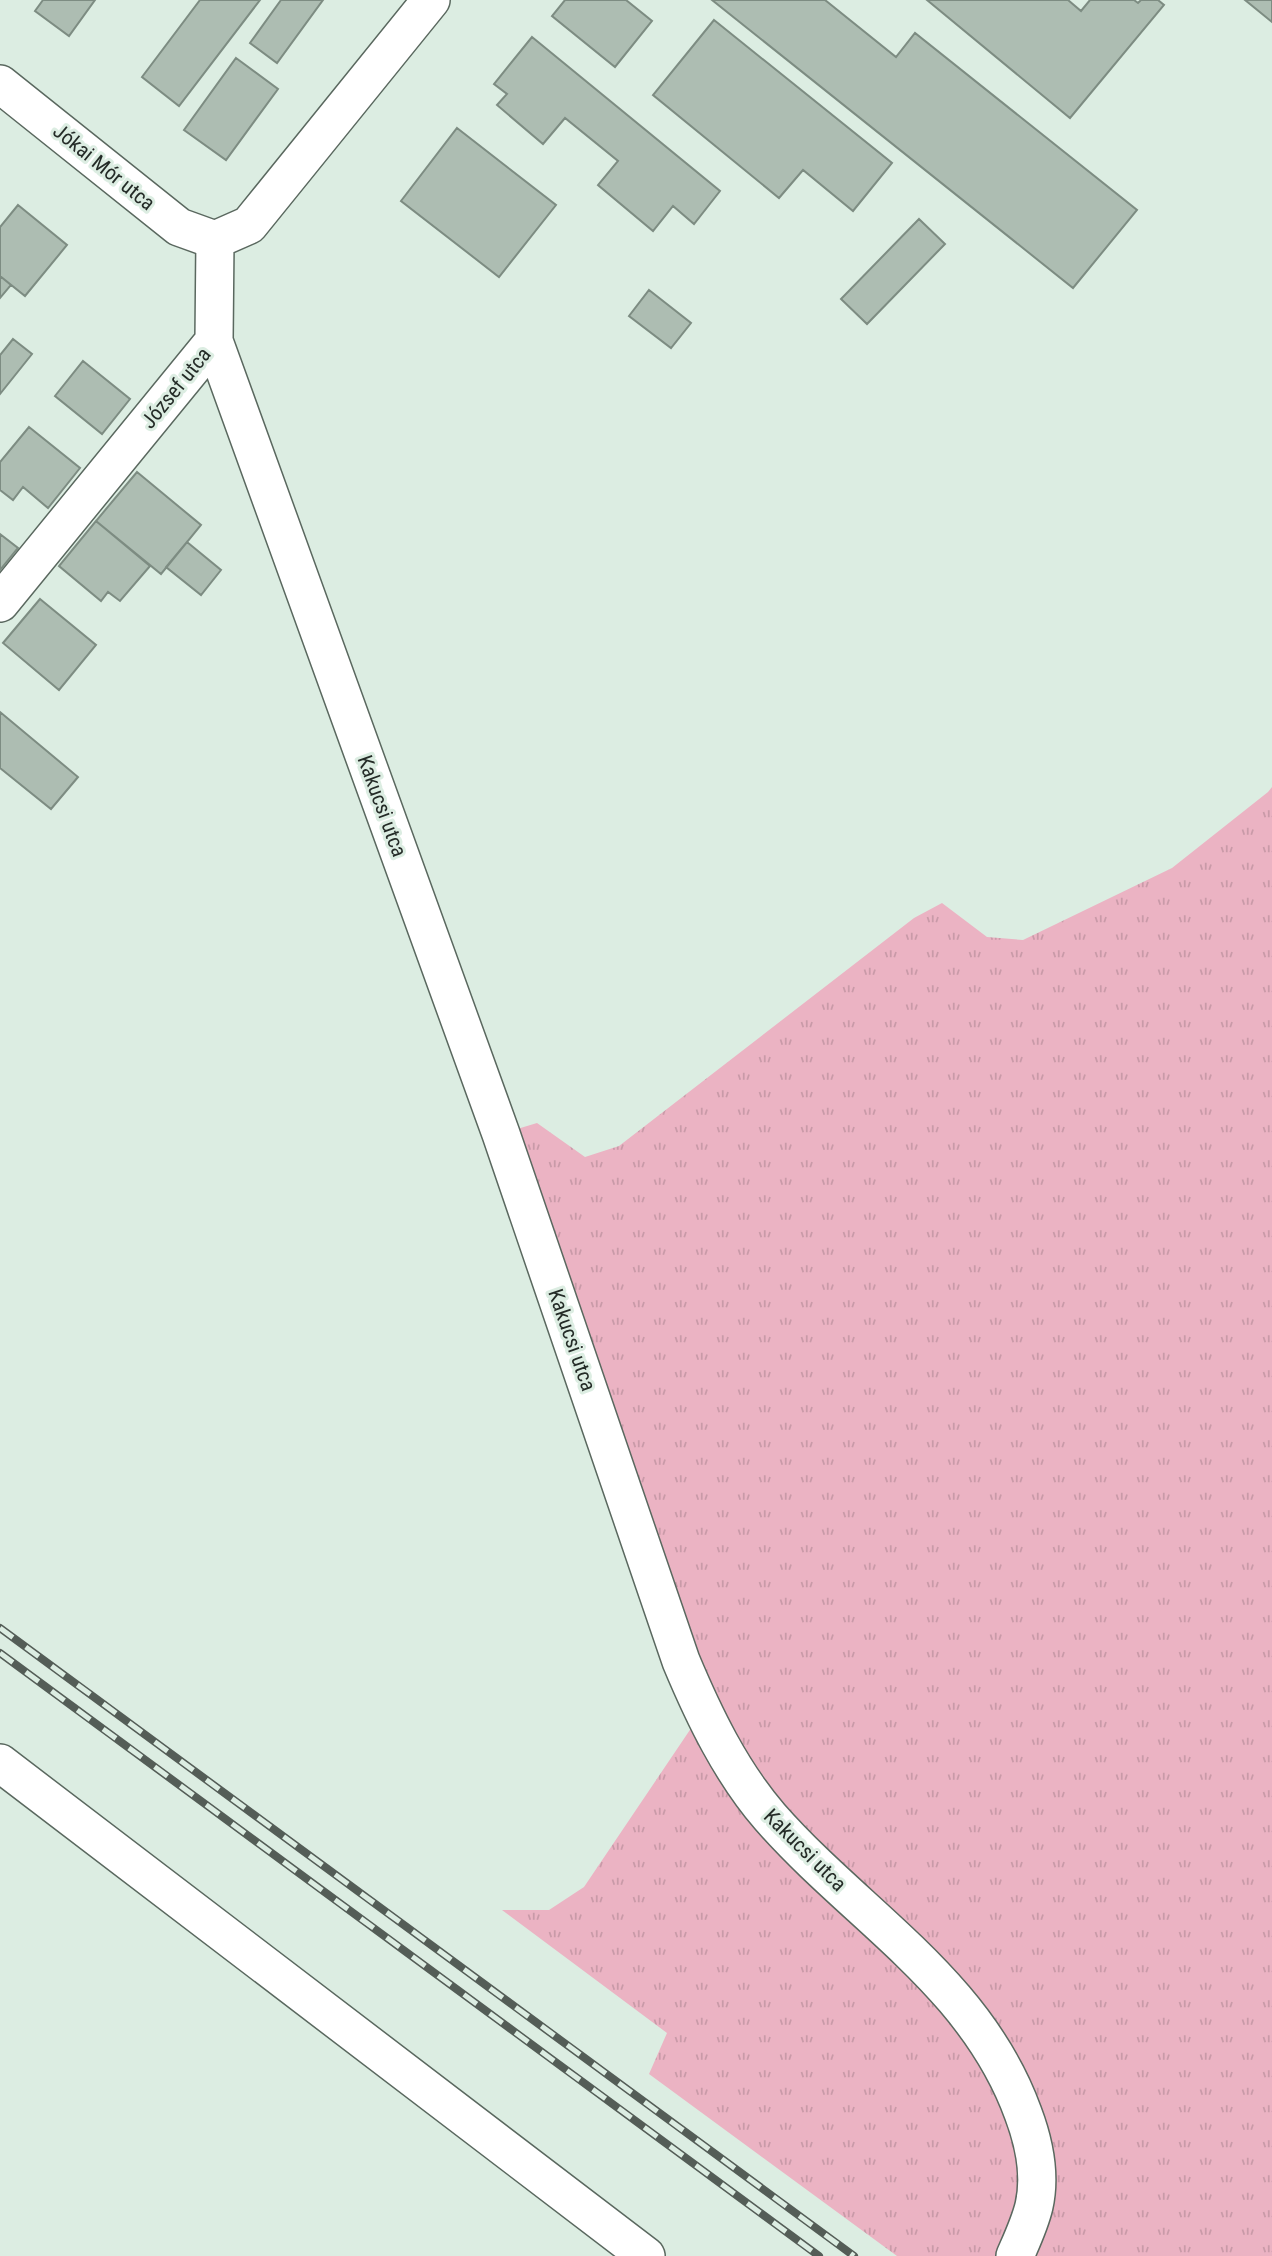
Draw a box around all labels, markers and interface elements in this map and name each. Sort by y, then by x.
street label: Jókai Mór utca [48,119,160,215]
street label: József utca [136,343,216,433]
street label: Kakucsi utca [353,752,411,860]
street label: Kakucsi utca [543,1286,601,1394]
street label: Kakucsi utca [759,1804,851,1896]

